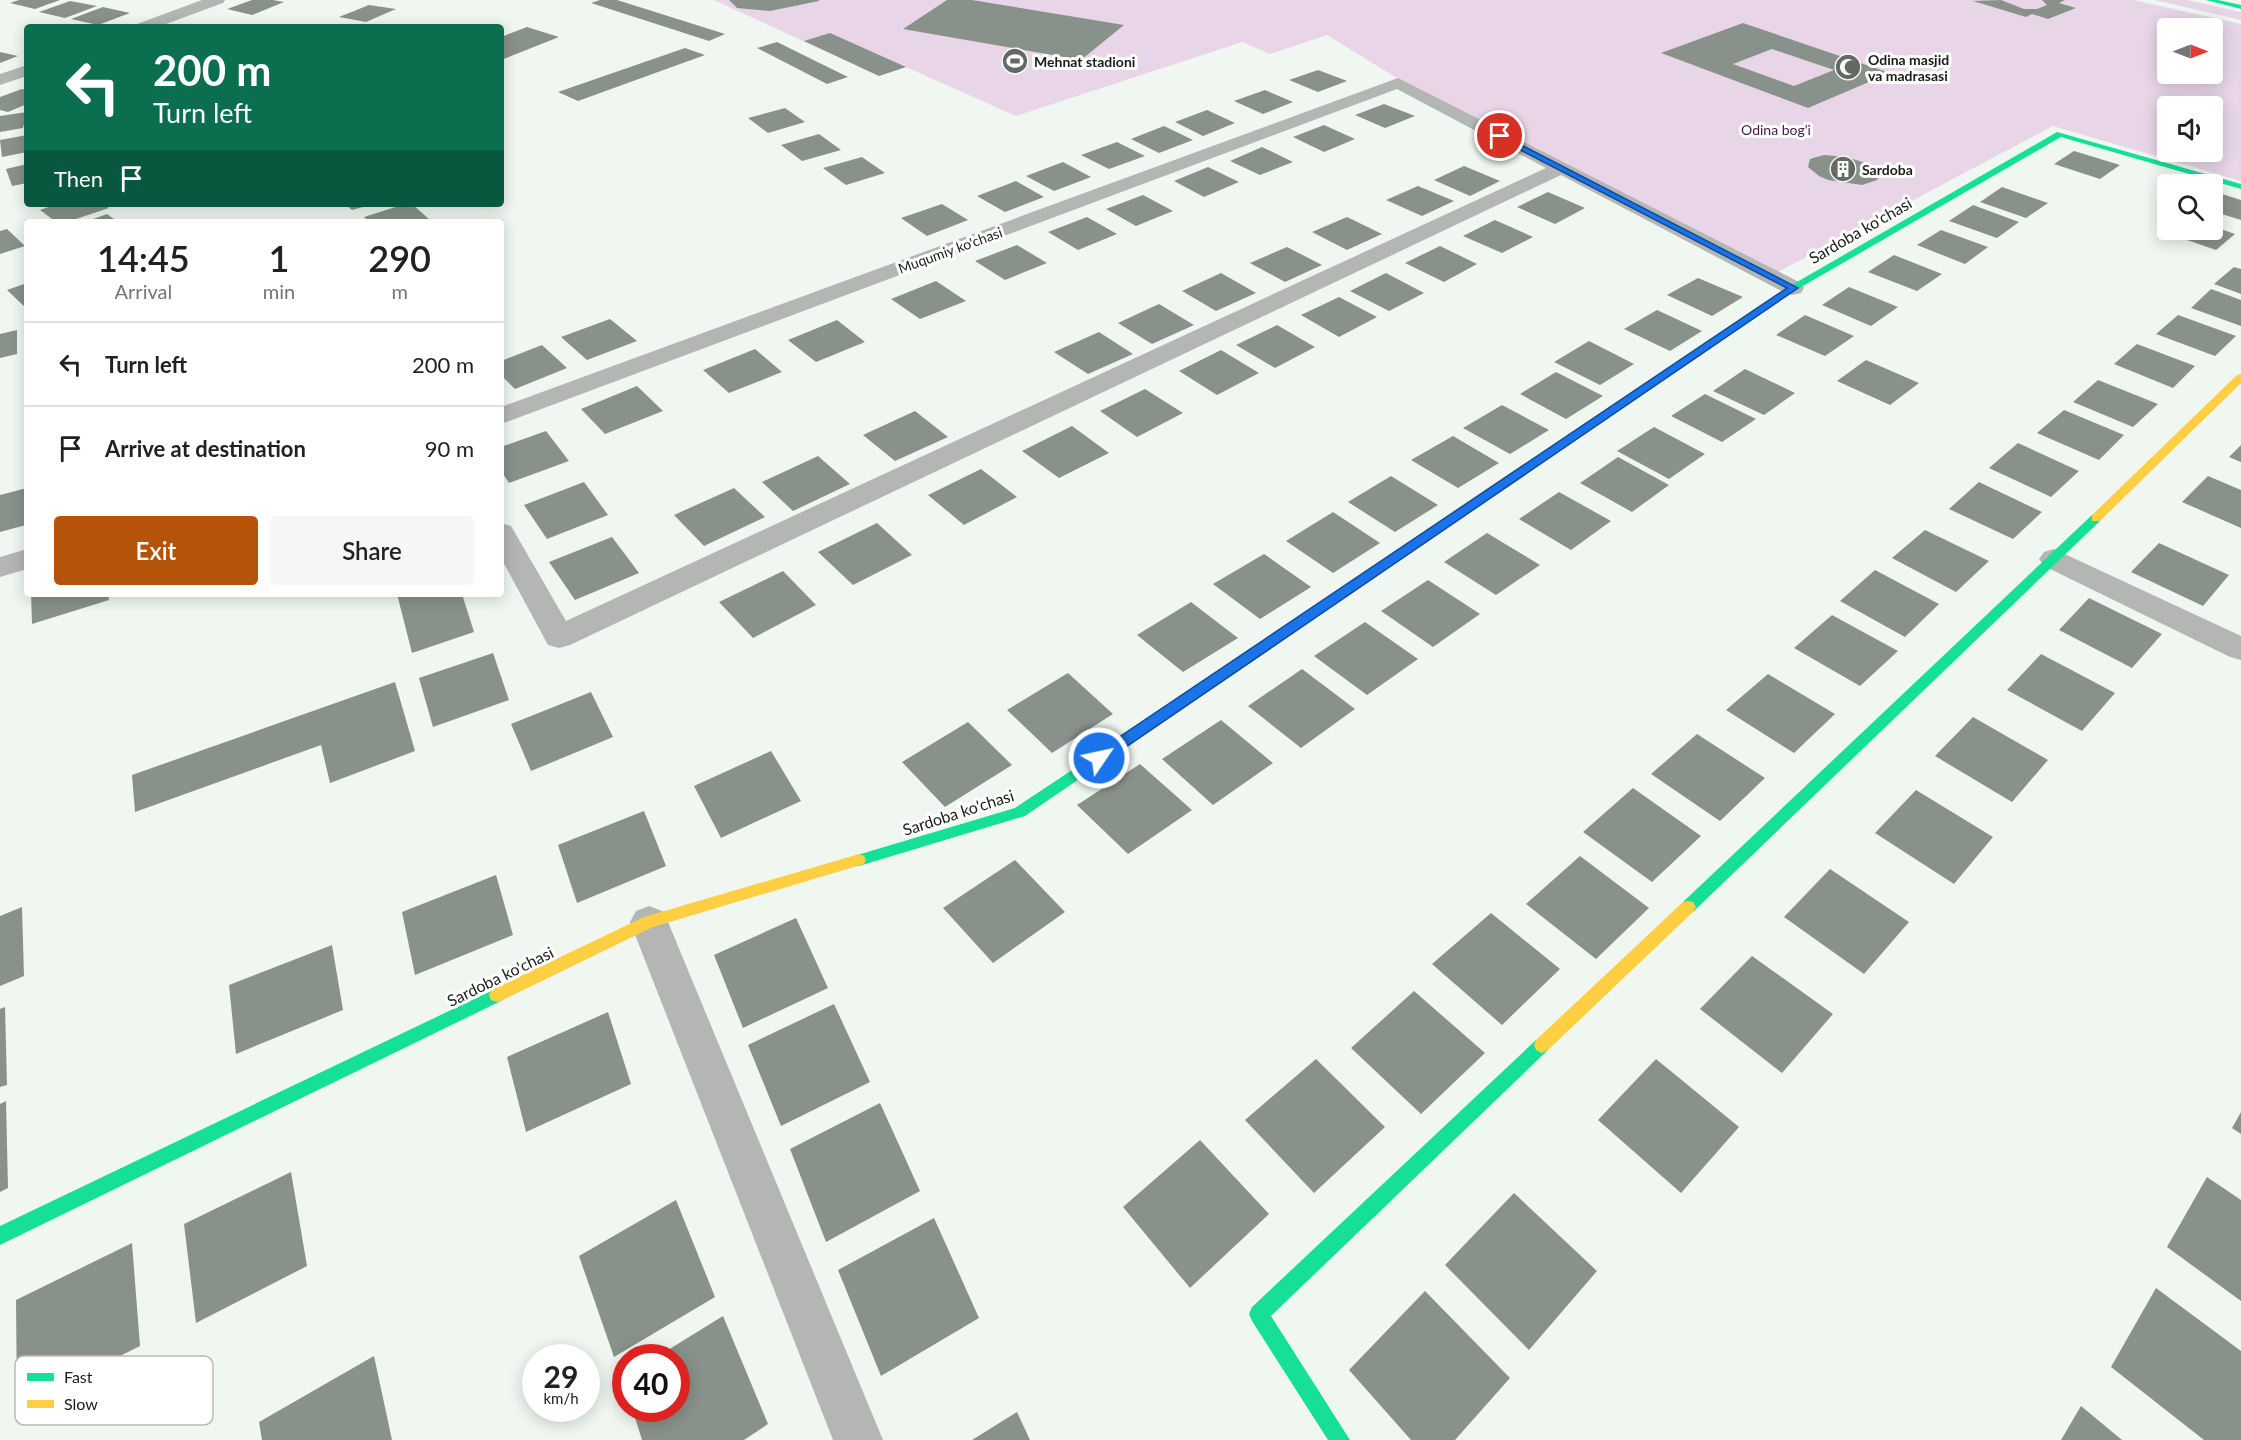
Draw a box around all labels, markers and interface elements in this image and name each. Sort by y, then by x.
north arrow [2157,18,2223,84]
map controls [2157,18,2223,240]
text: 200 m [153,45,271,95]
sports icon: Mehnat stadioni [1000,46,1030,76]
icon: left [54,48,132,126]
place label: Odina masjid va madrasasi [1868,51,1949,84]
mosque icon: Odina masjid va madrasasi [1833,52,1863,82]
place label: Mehnat stadioni [1034,53,1135,70]
text: Turn left [153,96,252,129]
button: sound [2157,96,2223,162]
pin [1474,110,1525,161]
icon: arrive [1483,119,1516,152]
park label: Odina bog'i [1741,121,1811,138]
building icon: Sardoba [1828,154,1858,184]
place label: Sardoba [1862,161,1913,178]
icon: arrive [115,162,148,195]
text: Then [54,165,103,192]
button: search [2157,174,2223,240]
street label: Sardoba ko'chasi [1805,193,1915,267]
street label: Muqumiy ko'chasi [896,223,1004,277]
text: 14:45 [97,236,190,280]
text: 1 [269,236,289,280]
text: 290 [368,236,431,280]
text: Arrival [115,279,172,303]
text: min [263,279,295,303]
text: m [391,279,408,303]
icon: left [54,348,87,381]
text: Turn left [105,351,187,378]
text: 200 m [412,351,474,378]
icon: arrive [54,432,87,465]
text: Arrive at destination [105,435,306,462]
text: 90 m [425,435,474,462]
button: Exit [54,516,258,585]
button: Share [270,516,474,585]
position arrow [1067,726,1131,790]
street label: Sardoba ko'chasi [900,785,1016,839]
street label: Sardoba ko'chasi [444,942,556,1010]
speed limit sign: 40 [612,1344,690,1422]
legend [15,1356,213,1425]
text: 29 [544,1358,578,1394]
text: Fast [64,1367,93,1386]
text: km/h [543,1389,579,1407]
text: Slow [64,1394,98,1413]

